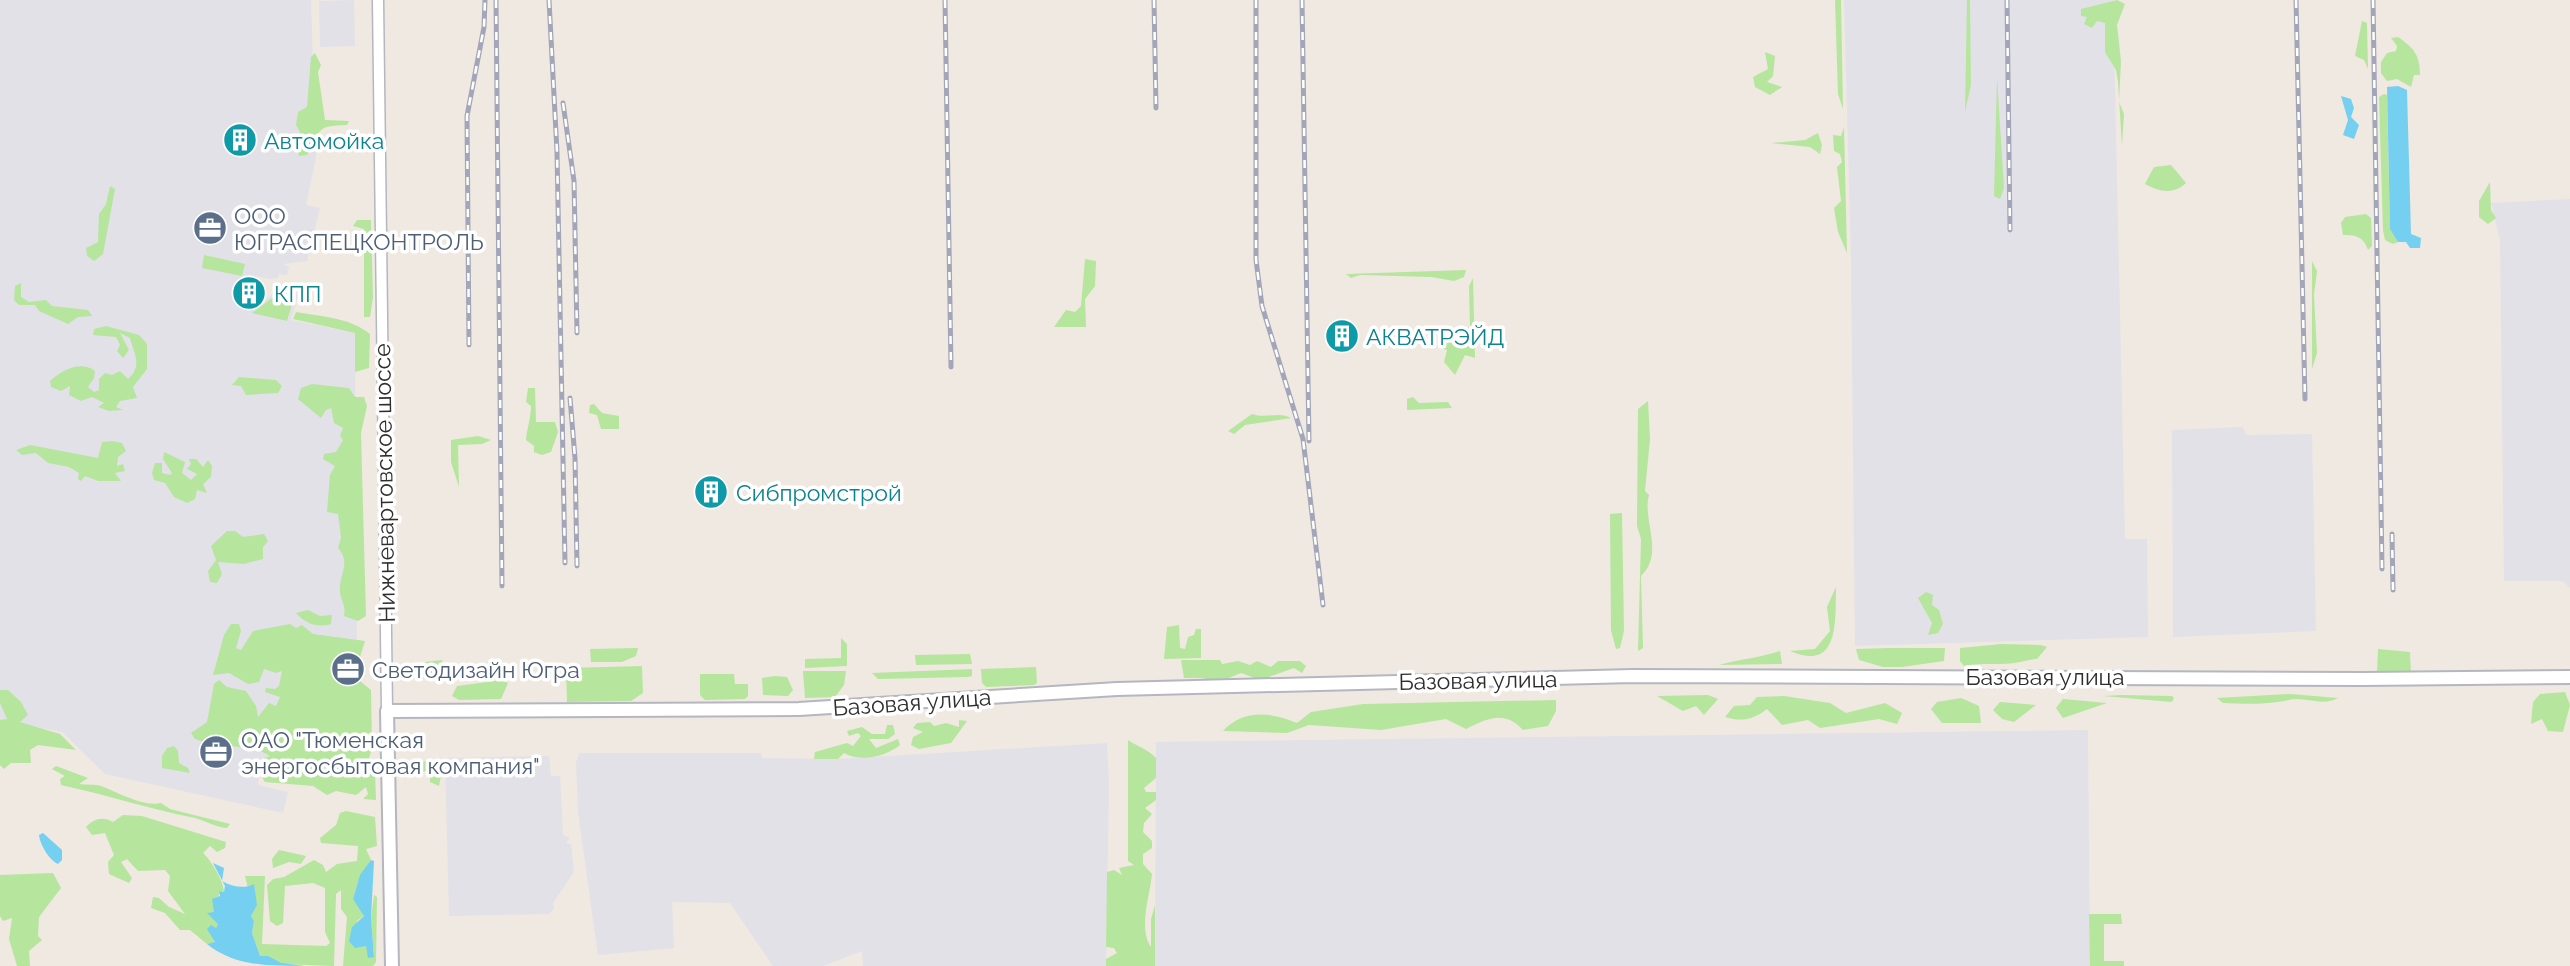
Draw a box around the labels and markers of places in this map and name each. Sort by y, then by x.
building icon: Автомойка [221,121,259,159]
place label: Автомойка [264,127,384,154]
place label: ООО ЮГРАСПЕЦКОНТРОЛЬ [234,202,484,255]
office icon: ООО ЮГРАСПЕЦКОНТРОЛЬ [191,209,229,247]
building icon: КПП [230,274,268,312]
place label: КПП [274,280,321,307]
building icon: АКВАТРЭЙД [1323,317,1361,355]
place label: АКВАТРЭЙД [1366,323,1505,350]
building icon: Сибпромстрой [692,473,730,511]
place label: Сибпромстрой [736,479,902,506]
office icon: Светодизайн Югра [329,650,367,688]
place label: Светодизайн Югра [372,656,580,683]
place label: ОАО "Тюменская энергосбытовая компания" [241,726,540,779]
office icon: ОАО "Тюменская энергосбытовая компания" [197,733,235,771]

